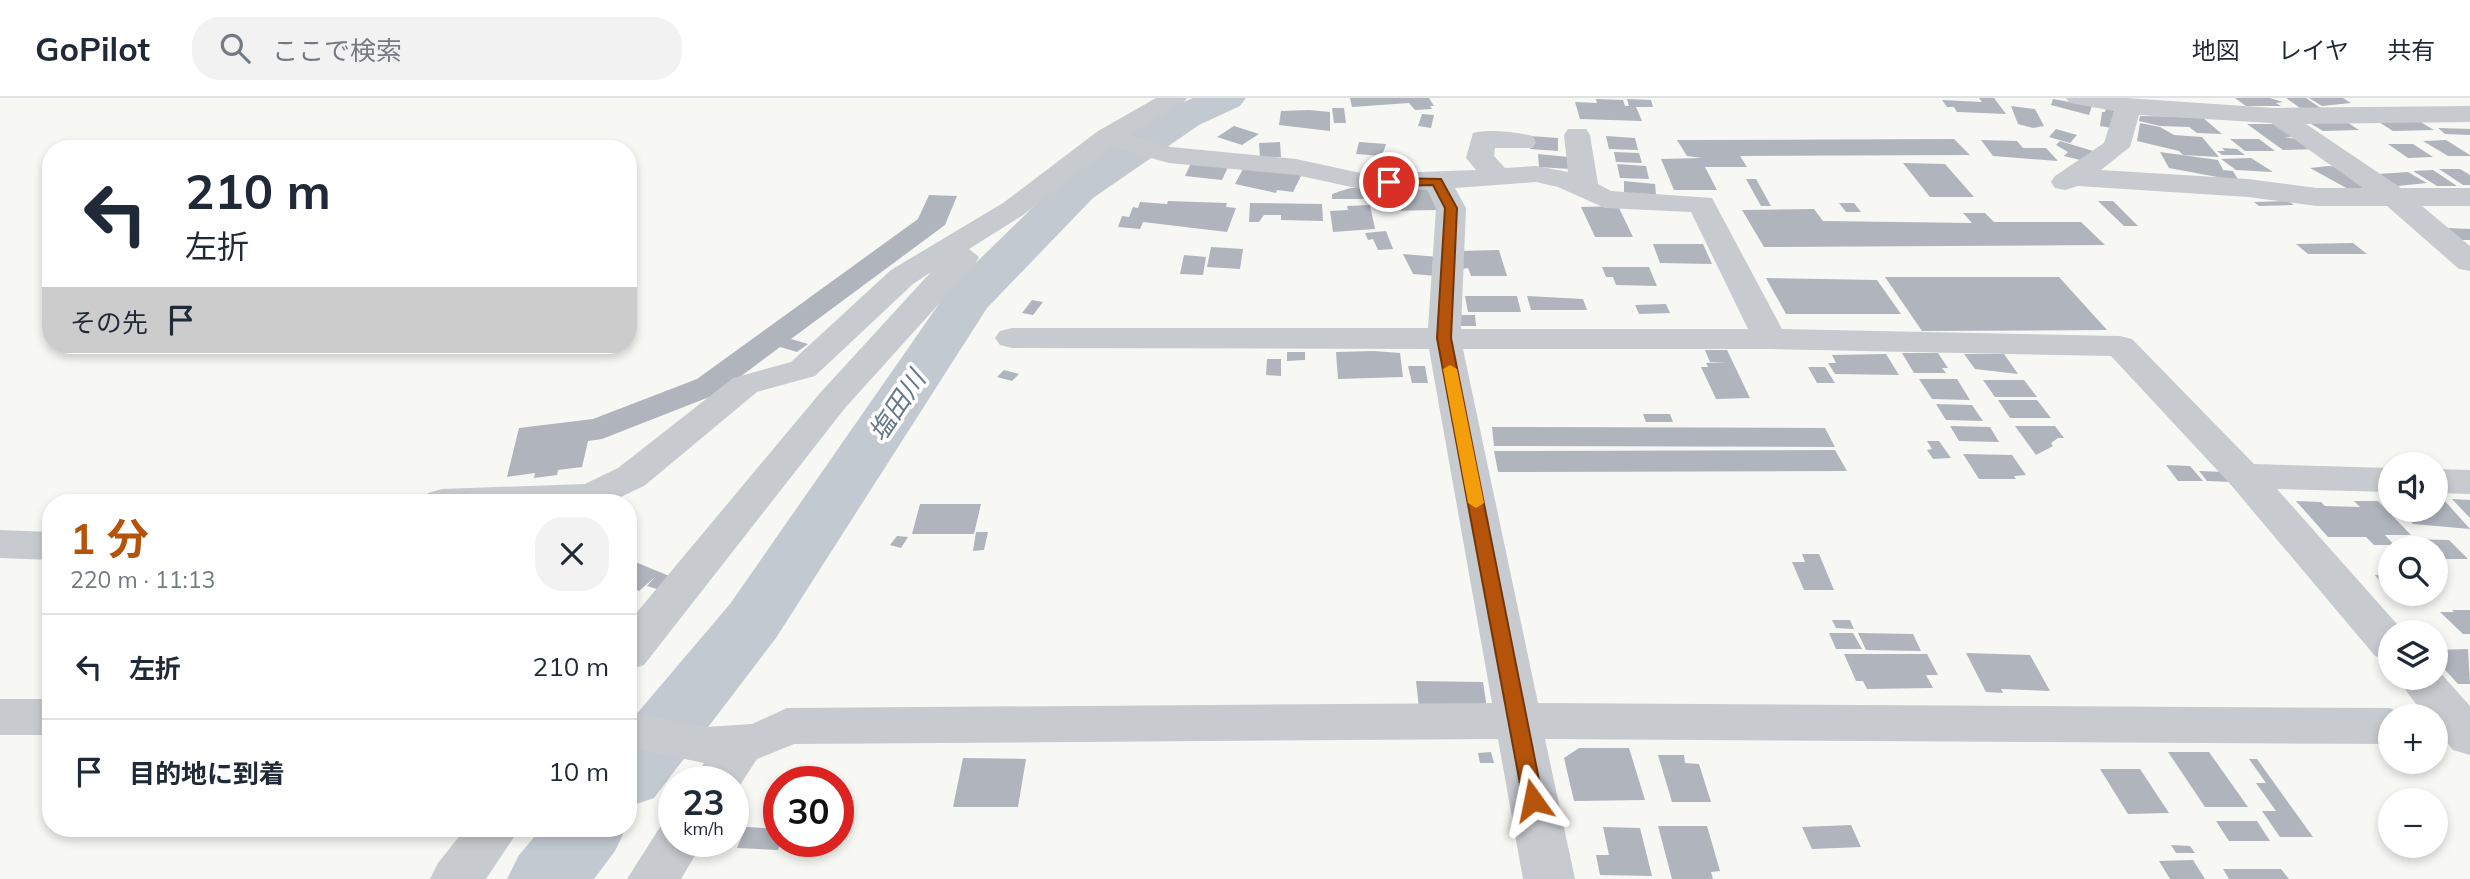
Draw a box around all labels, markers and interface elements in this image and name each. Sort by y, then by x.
search box [192,17,682,80]
text: GoPilot [35,28,150,69]
icon: search [216,29,254,67]
text: ここで検索 [272,34,402,67]
text: 地図 [2192,35,2240,65]
text: レイヤ [2278,35,2349,65]
text: 共有 [2387,35,2435,65]
pin [1359,152,1419,212]
text: 210 m [185,160,331,221]
icon: arrive [1370,163,1408,201]
icon: left [70,168,161,259]
text: 左折 [185,226,249,266]
icon: arrive [162,301,200,339]
text: その先 [70,306,148,339]
water label: 塩田川 [861,362,934,447]
map controls [2378,452,2448,858]
button: sound [2378,452,2448,522]
text: 1 分 [70,512,149,565]
button: close [535,517,609,591]
button: search [2378,536,2448,606]
text: 220 m · 11:13 [70,565,215,594]
button: layers [2378,620,2448,690]
icon: left [70,648,108,686]
text: 210 m [533,650,609,683]
text: 左折 [129,652,181,685]
button: + [2378,704,2448,774]
icon: arrive [70,753,108,791]
text: 10 m [548,755,609,788]
text: 目的地に到着 [129,757,285,790]
position arrow [1496,763,1570,837]
speed limit sign: 30 [763,766,854,857]
text: 23 [682,780,725,824]
button: − [2378,788,2448,858]
text: km/h [683,817,724,840]

